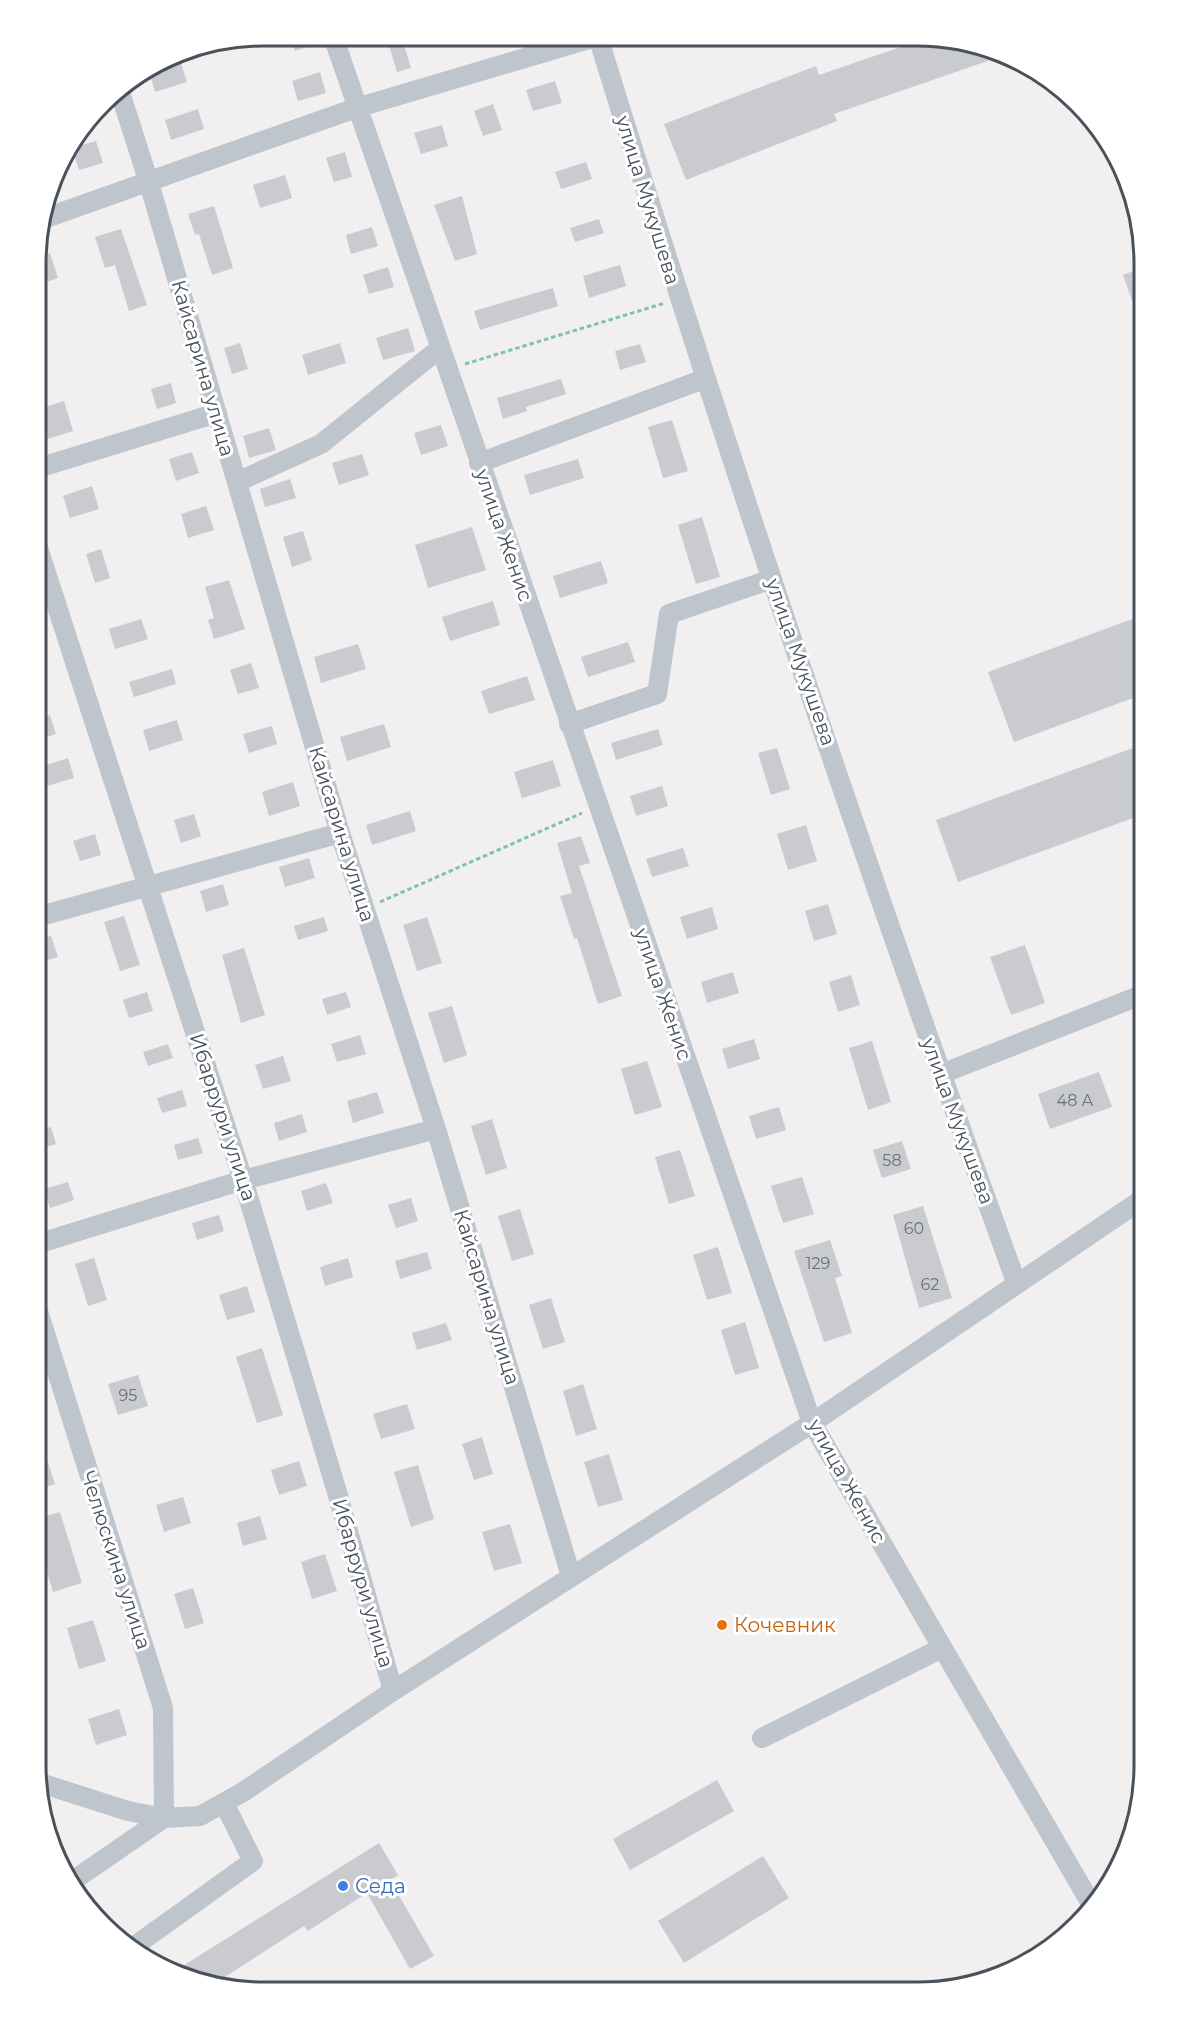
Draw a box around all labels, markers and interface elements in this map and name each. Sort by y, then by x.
street label: улица Мукушева [611,112,685,287]
street label: Кайсарина улица [166,277,240,459]
street label: улица Женис [470,465,538,604]
street label: улица Мукушева [761,574,841,749]
street label: Кайсарина улица [304,743,380,925]
street label: улица Женис [629,924,697,1063]
street label: Ибаррури улица [185,1030,261,1204]
street label: улица Мукушева [916,1034,999,1207]
house number: 48 А [1056,1091,1094,1110]
house number: 58 [882,1151,902,1170]
street label: Кайсарина улица [449,1206,525,1388]
house number: 60 [904,1219,924,1238]
house number: 129 [806,1254,830,1273]
house number: 62 [921,1275,939,1294]
house number: 95 [119,1386,137,1405]
street label: улица Женис [803,1414,891,1547]
street label: Челюскина улица [76,1468,156,1652]
street label: Ибаррури улица [327,1496,399,1670]
place label: Кочевник [734,1613,836,1637]
marker: Кочевник [715,1618,729,1632]
place label: Седа [355,1874,406,1898]
marker: Седа [336,1879,350,1893]

